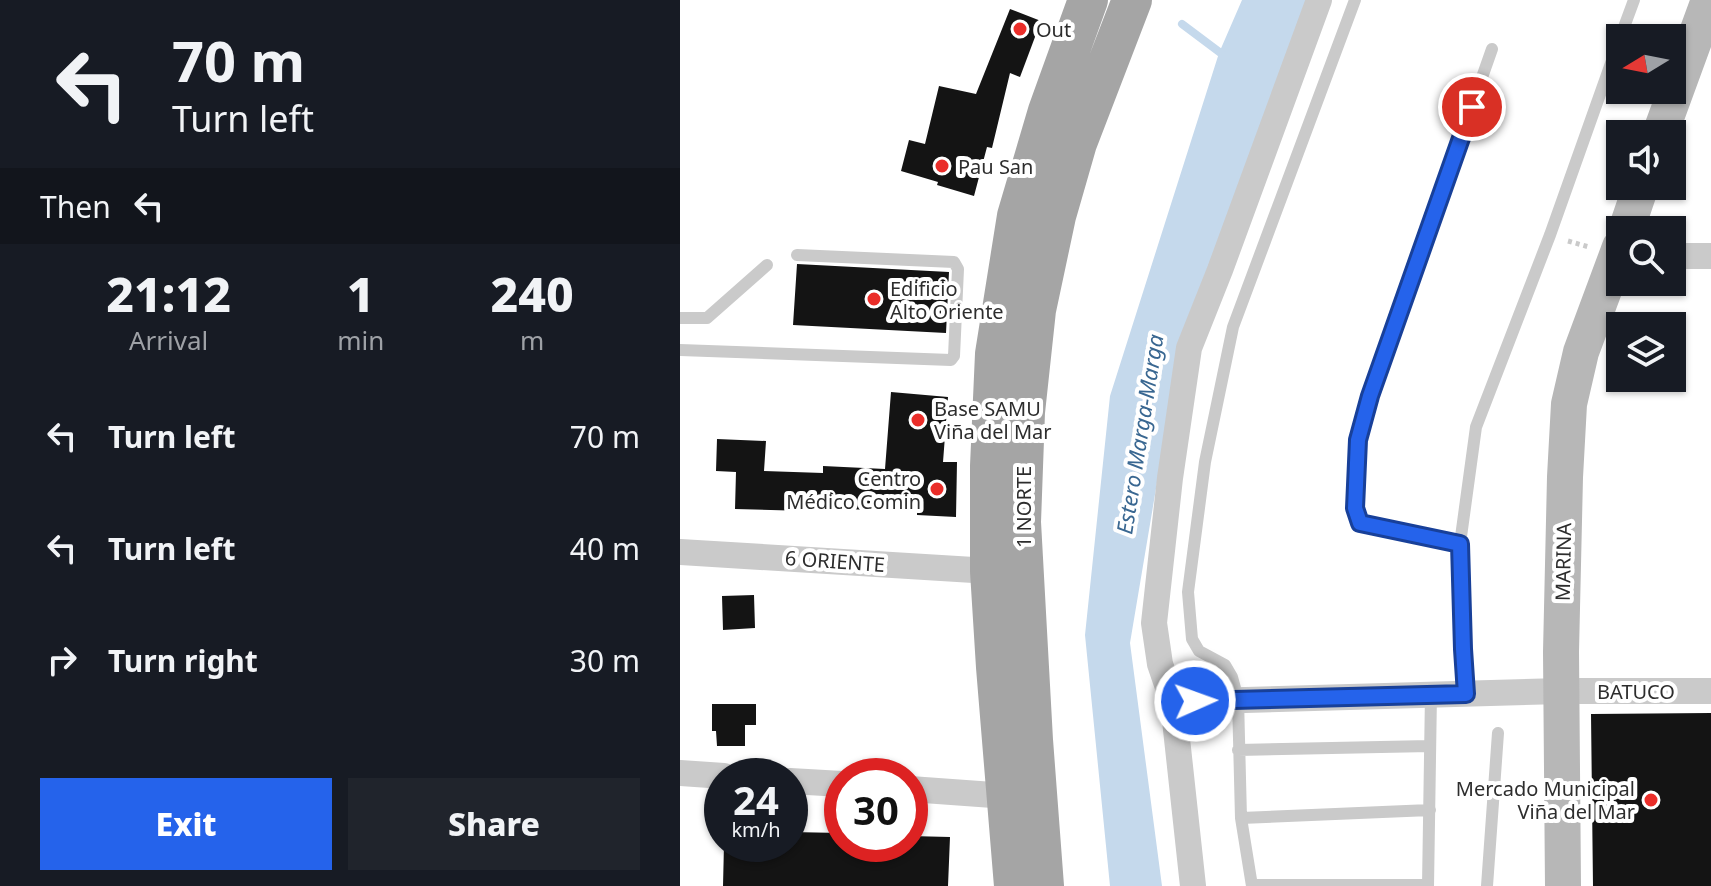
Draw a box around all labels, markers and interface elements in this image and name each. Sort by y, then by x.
place label: Out [1036,16,1071,43]
marker: Out [1011,20,1029,38]
text: 70 m [172,22,305,98]
north arrow [1606,24,1686,104]
map controls [1606,24,1686,392]
icon: left [40,32,144,136]
pin [1438,73,1506,141]
icon: arrive [1450,85,1494,129]
text: Turn left [172,94,314,143]
button: sound [1606,120,1686,200]
place label: Pau San [958,153,1033,180]
marker: Pau San [933,157,951,175]
icon: left [127,184,171,228]
text: Then [40,186,111,227]
button: search [1606,216,1686,296]
text: 21:12 [106,261,231,326]
text: 1 [347,261,375,326]
text: 240 [491,261,574,326]
place label: Edificio Alto Oriente [890,275,1004,325]
marker: Edificio Alto Oriente [865,290,883,308]
button: layers [1606,312,1686,392]
text: Arrival [129,322,208,358]
text: min [337,322,384,358]
text: m [520,322,544,358]
water label: Estero Marga-Marga [1108,331,1170,536]
place label: Base SAMU Viña del Mar [934,395,1052,445]
marker: Base SAMU Viña del Mar [909,411,927,429]
icon: left [40,414,84,458]
text: Turn left [108,416,236,457]
text: 70 m [570,416,640,457]
place label: Centro Médico Comin [786,465,921,515]
street label: 1 NORTE [1010,466,1037,548]
marker: Centro Médico Comin [928,480,946,498]
street label: MARINA [1549,522,1577,601]
icon: left [40,526,84,570]
text: Turn left [108,528,236,569]
text: 40 m [570,528,640,569]
street label: 6 ORIENTE [784,544,886,578]
icon: right [40,638,84,682]
text: Turn right [108,640,258,681]
text: 30 m [570,640,640,681]
position arrow [1153,659,1237,743]
street label: BATUCO [1597,678,1675,705]
speed limit sign: 30 [824,758,928,862]
text: 24 [733,772,779,827]
place label: Mercado Municipal Viña del Mar [1456,775,1635,825]
button: Exit [40,778,332,870]
button: Share [348,778,640,870]
marker: Mercado Municipal Viña del Mar [1642,791,1660,809]
text: km/h [731,816,781,843]

